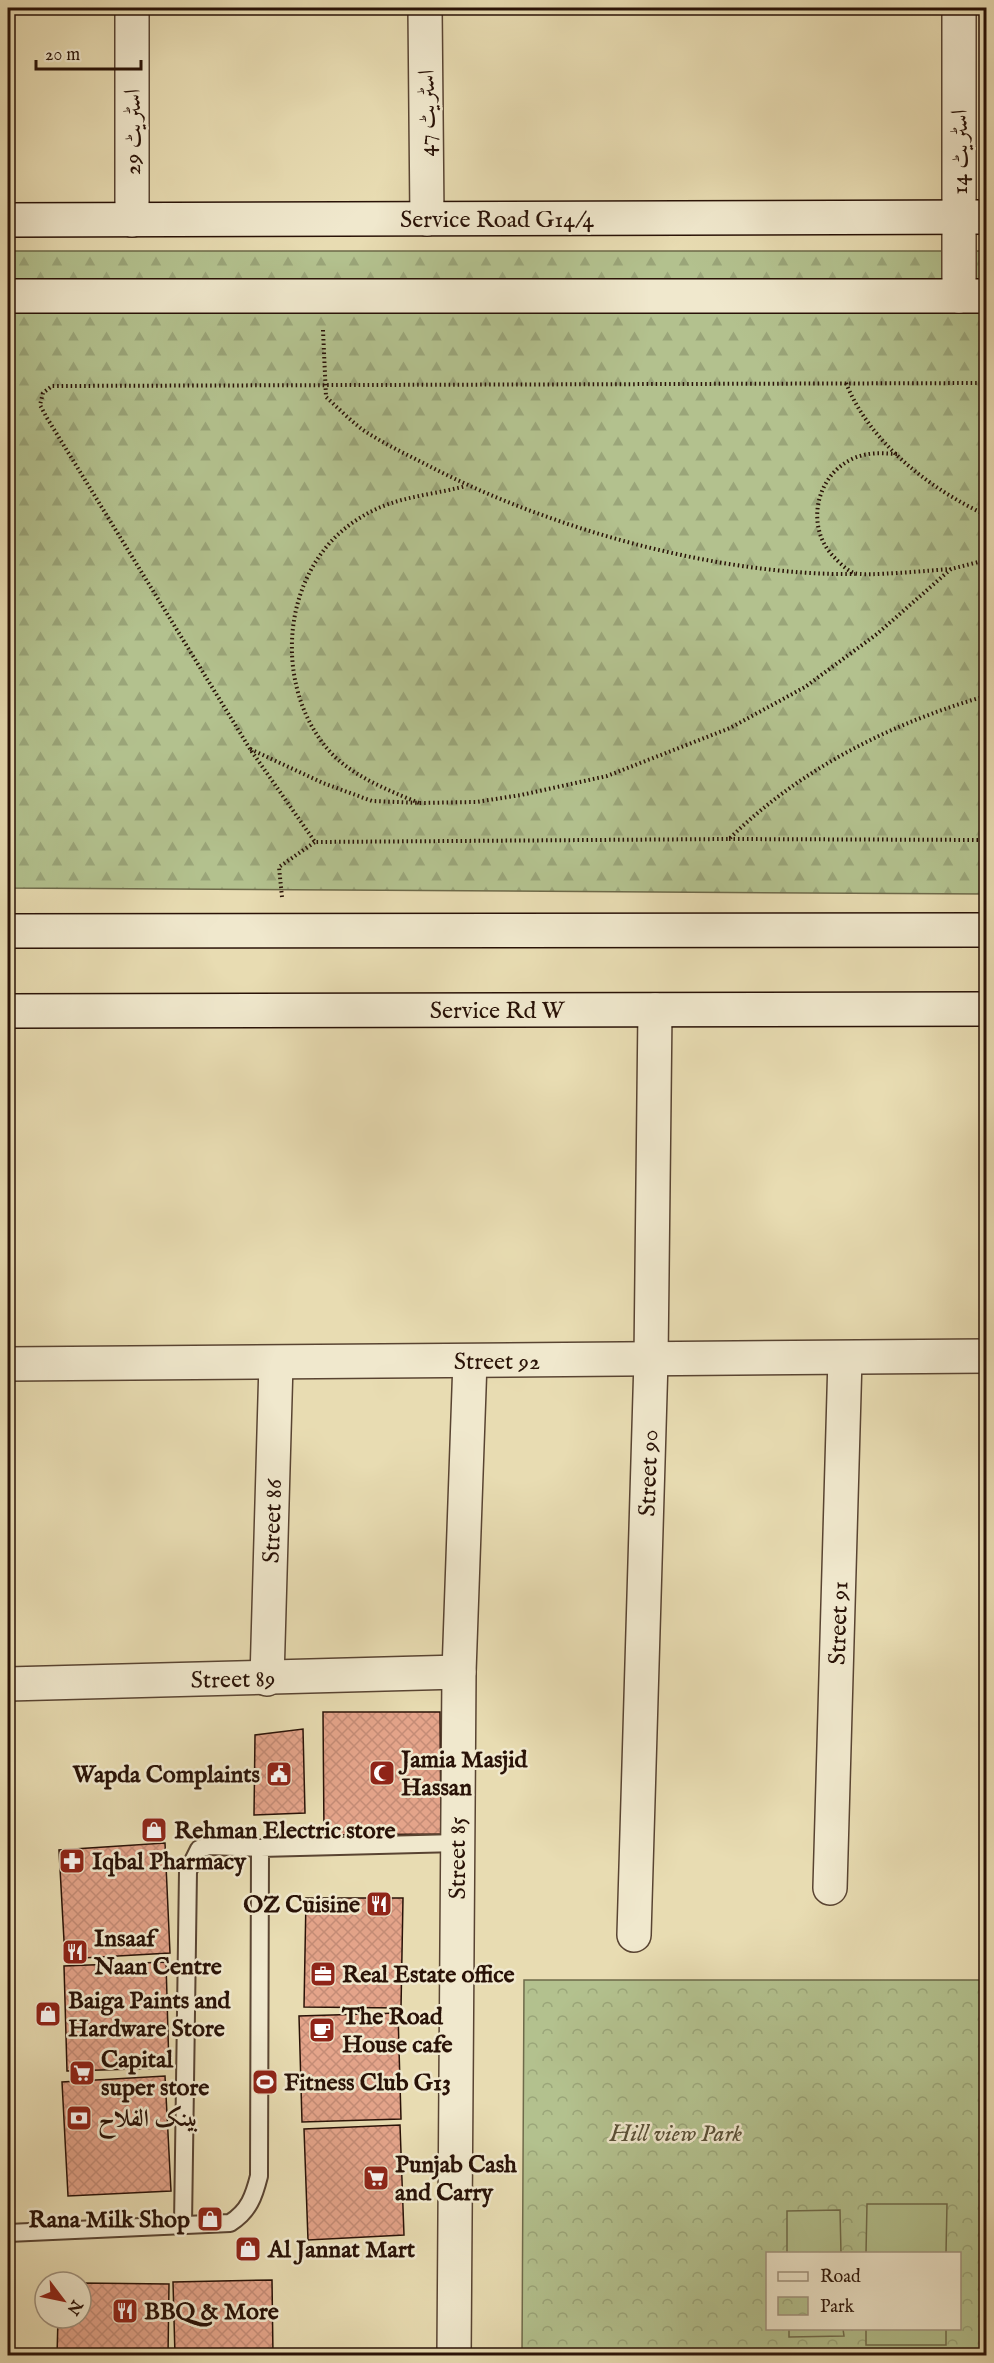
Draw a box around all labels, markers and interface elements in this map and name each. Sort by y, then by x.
scale bar [36,33,141,71]
text: 20 m [45,44,80,67]
street label: اسٹریٹ 47 [412,69,443,157]
street label: اسٹریٹ 29 [118,89,149,175]
street label: اسٹریٹ 14 [945,109,976,195]
street label: Service Road G14/4 [400,205,594,236]
street label: Service Rd W [430,996,565,1027]
street label: Street 92 [454,1347,540,1378]
street label: Street 90 [632,1429,667,1517]
street label: Street 86 [257,1477,290,1564]
street label: Street 91 [823,1580,856,1666]
street label: Street 89 [190,1664,276,1697]
place label: Jamia Masjid Hassan [398,1745,528,1804]
mosque icon: Jamia Masjid Hassan [367,1758,397,1788]
public building icon: Wapda Complaints [264,1759,294,1789]
place label: Wapda Complaints [72,1760,261,1791]
shop icon: Rehman Electric store [139,1815,169,1845]
place label: Rehman Electric store [174,1816,395,1847]
street label: Street 85 [443,1816,474,1899]
pharmacy icon: Iqbal Pharmacy [57,1846,87,1876]
place label: Iqbal Pharmacy [92,1847,247,1878]
restaurant icon: OZ Cuisine [364,1889,394,1919]
place label: OZ Cuisine [243,1890,360,1921]
place label: Insaaf Naan Centre [93,1924,222,1983]
restaurant icon: Insaaf Naan Centre [60,1937,90,1967]
office icon: Real Estate office [308,1959,338,1989]
place label: Real Estate office [342,1960,515,1991]
place label: Baiga Paints and Hardware Store [68,1986,232,2045]
shop icon: Baiga Paints and Hardware Store [33,1999,63,2029]
place label: The Road House cafe [341,2002,453,2061]
cafe icon: The Road House cafe [307,2015,337,2045]
place label: Capital super store [101,2045,209,2104]
supermarket icon: Capital super store [67,2058,97,2088]
sports icon: Fitness Club G13 [250,2067,280,2097]
place label: Fitness Club G13 [284,2068,451,2099]
bank icon: بینک الفلاح [64,2103,94,2133]
place label: بینک الفلاح [98,2104,199,2140]
park label: Hill view Park [609,2119,743,2150]
place label: Punjab Cash and Carry [395,2150,517,2209]
supermarket icon: Punjab Cash and Carry [361,2163,391,2193]
shop icon: Rana Milk Shop [195,2204,225,2234]
place label: Rana Milk Shop [29,2205,190,2236]
shop icon: Al Jannat Mart [233,2234,263,2264]
place label: Al Jannat Mart [267,2235,416,2266]
legend [766,2252,961,2330]
text: Road [820,2266,861,2289]
north arrow [33,2270,93,2330]
text: N [62,2295,87,2318]
restaurant icon: BBQ & More [110,2296,140,2326]
text: Park [820,2296,855,2319]
place label: BBQ & More [144,2297,279,2328]

